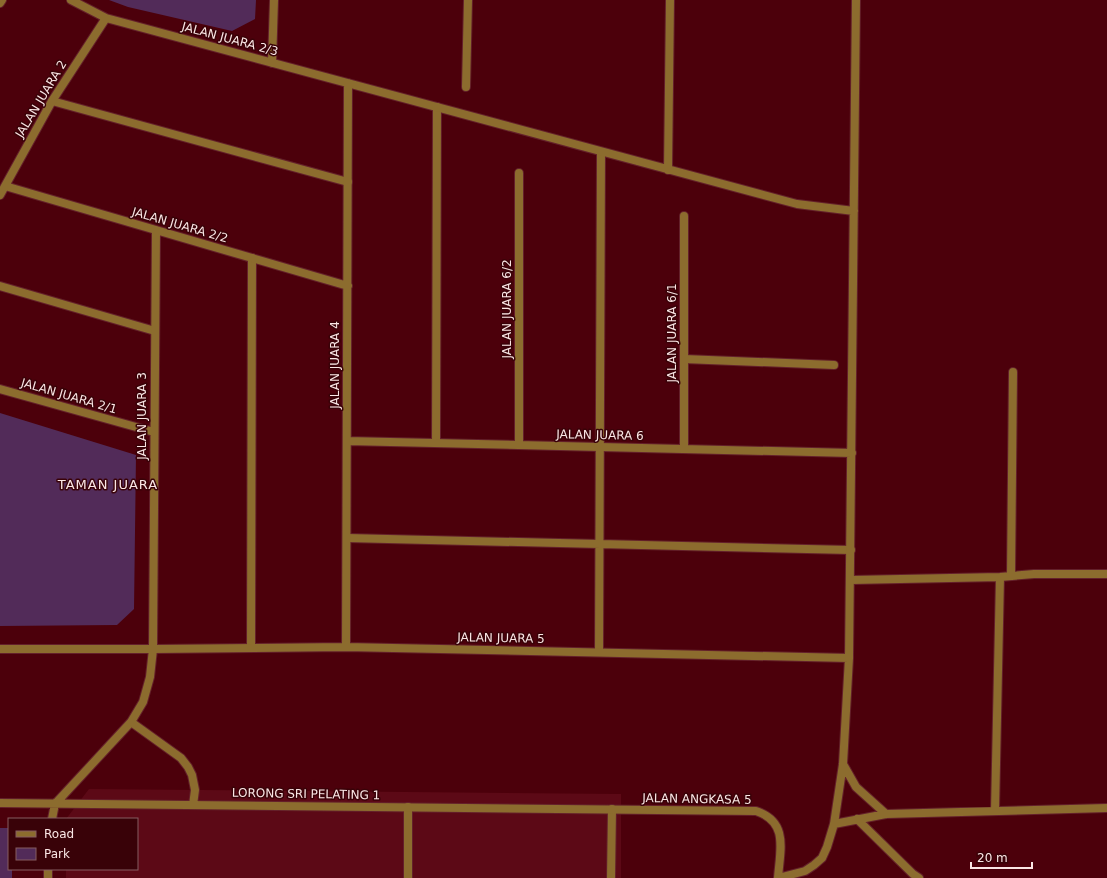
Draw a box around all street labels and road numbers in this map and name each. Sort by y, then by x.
street label: JALAN JUARA 2/3 [179,19,280,59]
street label: JALAN JUARA 2 [12,58,70,141]
street label: JALAN JUARA 2/2 [129,204,230,245]
street label: JALAN JUARA 6/2 [500,259,514,360]
street label: JALAN JUARA 6/1 [665,283,679,384]
street label: JALAN JUARA 4 [328,321,342,410]
street label: JALAN JUARA 3 [135,372,149,461]
street label: JALAN JUARA 2/1 [18,375,119,416]
street label: JALAN JUARA 6 [555,427,644,443]
street label: JALAN JUARA 5 [456,630,545,646]
street label: LORONG SRI PELATING 1 [232,786,380,802]
street label: JALAN ANGKASA 5 [641,791,752,807]

